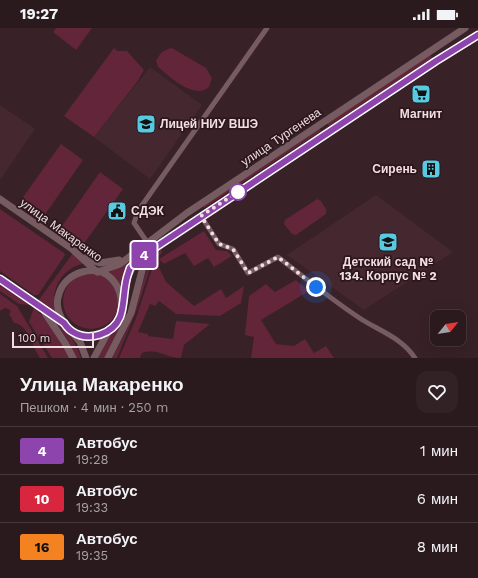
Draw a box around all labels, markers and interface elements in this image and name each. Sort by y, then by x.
text: 19:27 [20,5,58,23]
supermarket icon: Магнит [410,83,432,105]
street label: улица Тургенева [238,105,324,169]
place label: Магнит [400,107,442,121]
school or university icon: Лицей НИУ ВШЭ [135,113,157,135]
place label: Лицей НИУ ВШЭ [160,117,259,131]
building icon: Сирень [420,158,442,180]
place label: Сирень [372,162,417,176]
unlabelled marker [229,183,247,201]
street label: улица Макаренко [17,196,105,265]
public building icon: СДЭК [106,200,128,222]
place label: СДЭК [131,204,165,218]
school or university icon: Детский сад № 134. Корпус № 2 [377,231,399,253]
line badge: 4 [131,242,157,268]
text: 4 [139,247,149,263]
place label: Детский сад № 134. Корпус № 2 [339,255,437,283]
your location [306,277,326,297]
north arrow [430,310,466,346]
map controls [430,310,466,346]
scale bar [12,330,94,349]
text: 100 m [18,332,50,345]
button: heart [416,371,458,413]
text: Улица Макаренко [20,373,184,396]
text: Пешком · 4 мин · 250 m [20,400,168,415]
text: Автобус [76,434,138,452]
text: 1 мин [420,442,458,460]
text: 4 [37,443,47,459]
text: 19:28 [76,452,109,467]
text: Автобус [76,482,138,500]
text: 6 мин [417,490,458,508]
text: 10 [34,491,50,507]
text: 19:33 [76,500,108,515]
text: Автобус [76,530,138,548]
text: 8 мин [417,538,458,556]
text: 16 [35,539,49,555]
text: 19:35 [76,548,108,563]

